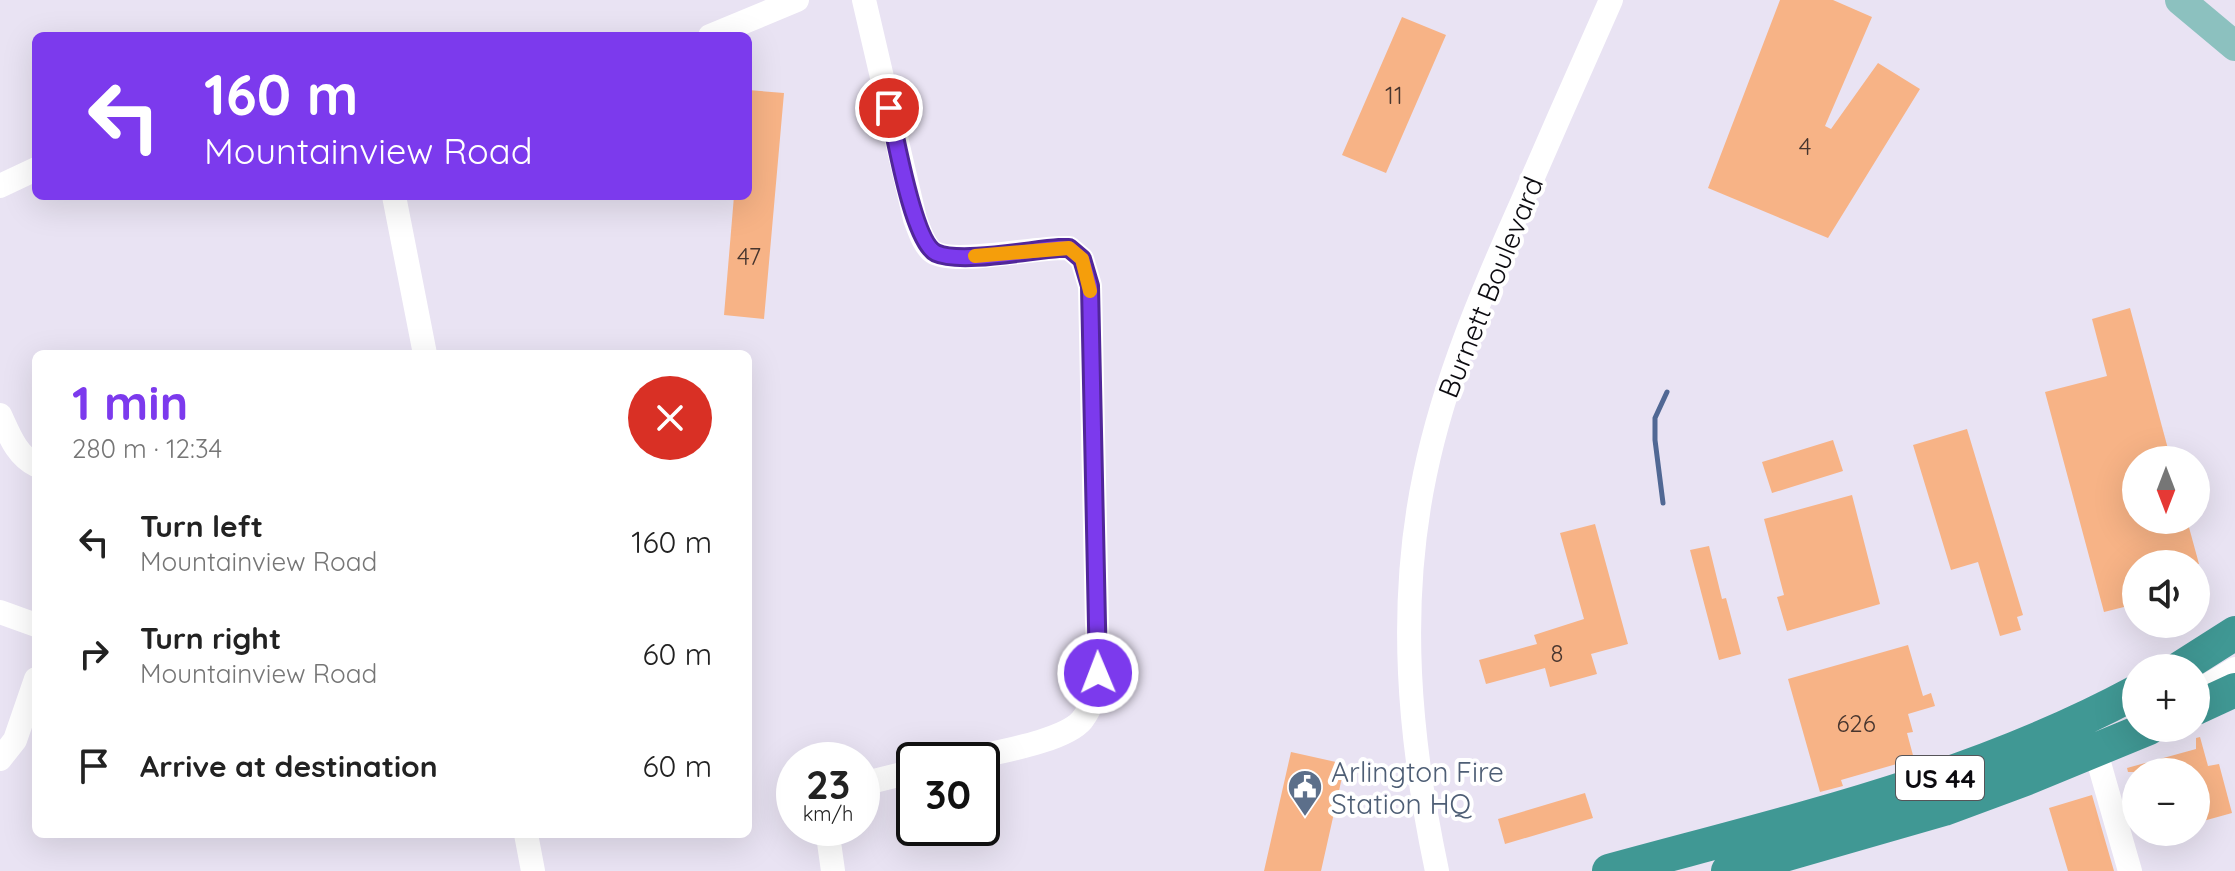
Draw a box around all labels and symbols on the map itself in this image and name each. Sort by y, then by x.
pin [855,74,923,142]
house number: 11 [1385,80,1403,110]
house number: 4 [1799,131,1811,161]
street label: Burnett Boulevard [1430,171,1550,403]
house number: 47 [737,241,761,271]
north arrow [2122,446,2210,534]
position arrow [1056,631,1140,715]
house number: 8 [1551,638,1563,668]
house number: 626 [1836,708,1876,738]
speed limit sign: 30 [896,742,1000,846]
place label: Arlington Fire Station HQ [1331,754,1504,821]
road number: US 44 [1896,756,1984,800]
public building icon: Arlington Fire Station HQ [1286,768,1324,818]

